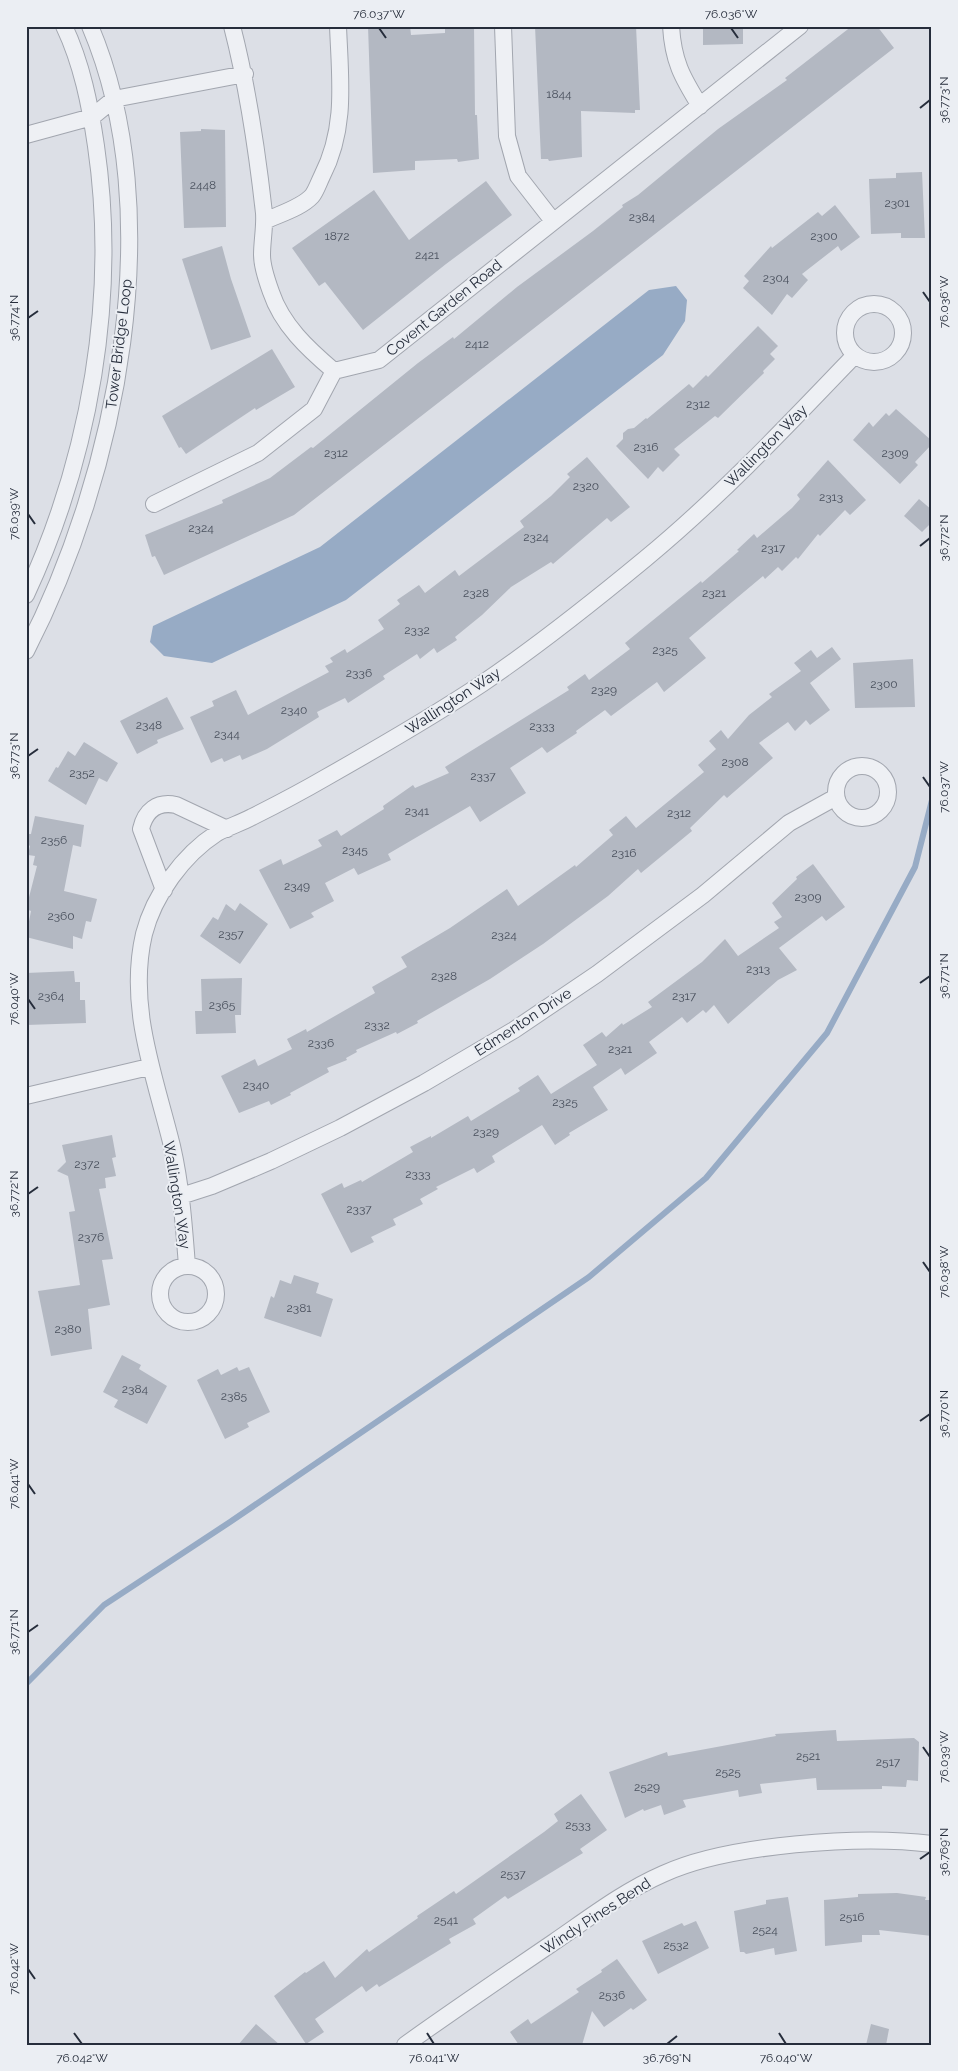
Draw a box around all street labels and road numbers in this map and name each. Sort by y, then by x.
street label: Covent Garden Road [383,256,505,360]
street label: Tower Bridge Loop [102,278,136,410]
street label: Wallington Way [721,401,811,491]
street label: Wallington Way [402,664,504,738]
street label: Edmenton Drive [471,984,575,1060]
street label: Wallington Way [160,1140,194,1250]
street label: Windy Pines Bend [538,1874,654,1958]

